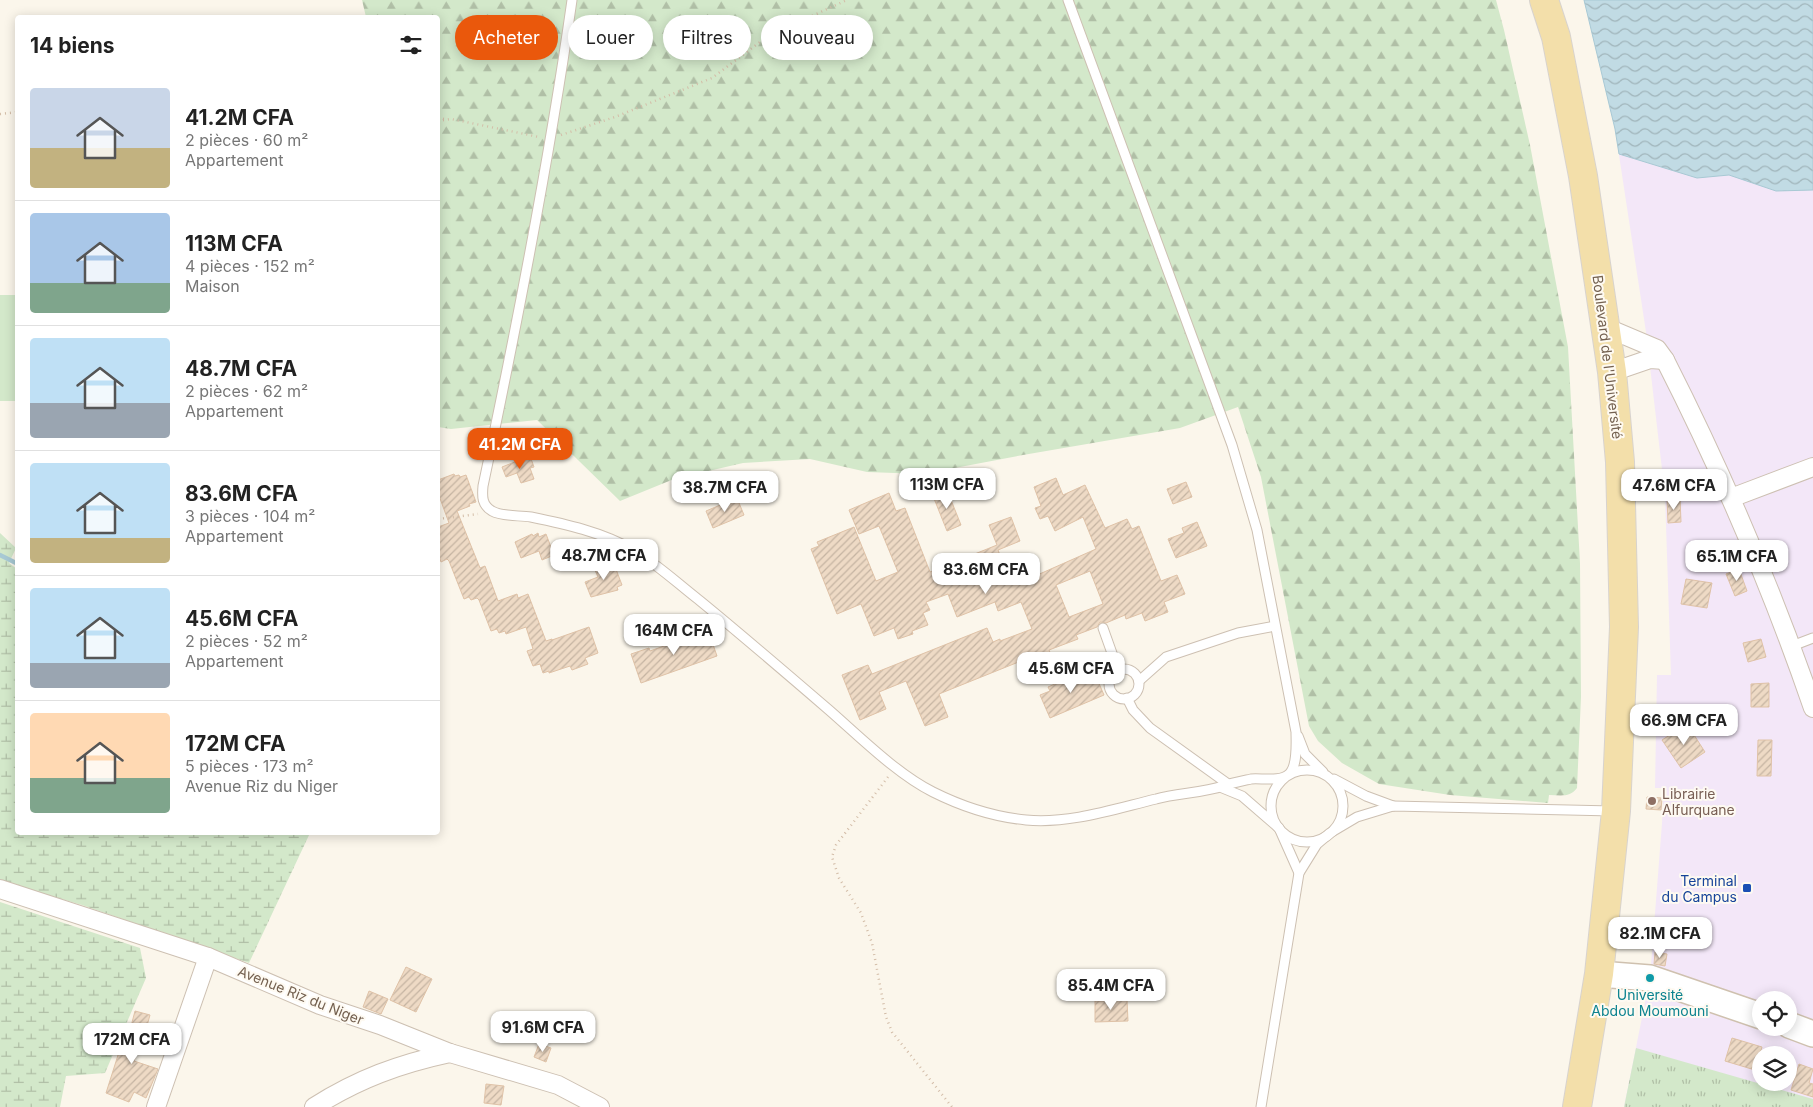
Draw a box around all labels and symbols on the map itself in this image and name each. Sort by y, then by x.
street label: Boulevard de l'Université [1590,274,1626,440]
pin: 41.2M CFA [463,428,577,470]
pin: 113M CFA [895,468,999,510]
pin: 47.6M CFA [1617,468,1731,511]
pin: 38.7M CFA [668,470,782,513]
pin: 48.7M CFA [547,538,661,581]
pin: 65.1M CFA [1680,540,1794,582]
pin: 83.6M CFA [929,552,1043,595]
pin: 164M CFA [622,614,726,656]
pin: 45.6M CFA [1014,652,1128,694]
pin: 66.9M CFA [1627,704,1741,746]
place label: Librairie Alfurquane [1662,785,1735,818]
marker: Librairie Alfurquane [1646,795,1658,807]
place label: Terminal du Campus [1662,872,1737,905]
marker: Terminal du Campus [1741,882,1753,894]
pin: 82.1M CFA [1603,916,1717,959]
street label: Avenue Riz du Niger [236,962,366,1028]
pin: 85.4M CFA [1054,968,1168,1011]
marker: Université Abdou Moumouni [1644,972,1656,984]
place label: Université Abdou Moumouni [1591,986,1709,1019]
pin: 91.6M CFA [486,1010,600,1053]
pin: 172M CFA [80,1022,184,1065]

